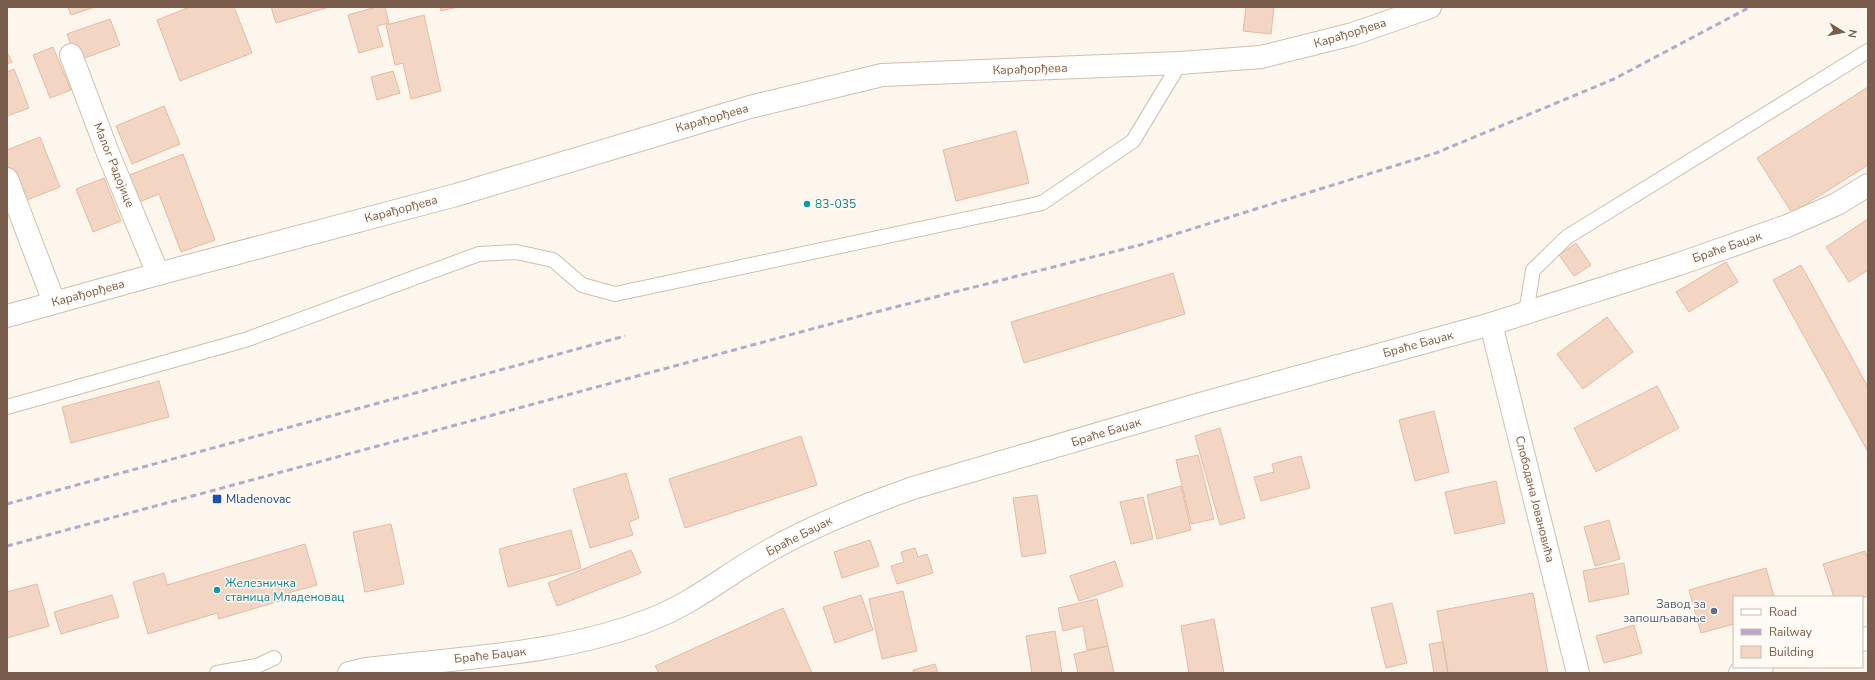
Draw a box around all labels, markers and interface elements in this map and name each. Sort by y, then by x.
north arrow [1823,12,1863,52]
street label: Карађорђева [1312,14,1388,52]
text: N [1844,28,1860,39]
street label: Карађорђева [992,60,1068,78]
street label: Карађорђева [674,100,750,136]
street label: Малог Радојице [90,120,138,210]
street label: Карађорђева [363,192,439,226]
place label: 83-035 [815,196,856,212]
marker: 83-035 [802,199,812,209]
street label: Браће Баџак [1690,227,1764,266]
street label: Карађорђева [50,276,126,310]
street label: Браће Баџак [1381,327,1456,361]
street label: Браће Баџак [1069,414,1144,450]
street label: Слободана Јовановића [1512,434,1558,564]
place label: Mladenovac [226,491,291,507]
marker: Mladenovac [211,493,223,505]
street label: Браће Баџак [763,512,835,560]
place label: Железничка станица Младеновац [225,575,345,605]
marker: Железничка станица Младеновац [212,585,222,595]
place label: Завод за запошљавање [1623,596,1706,626]
legend [1733,596,1863,668]
text: Road [1769,604,1797,620]
marker: Завод за запошљавање [1709,606,1719,616]
text: Railway [1769,624,1813,640]
street label: Браће Баџак [453,643,527,667]
text: Building [1769,644,1814,660]

